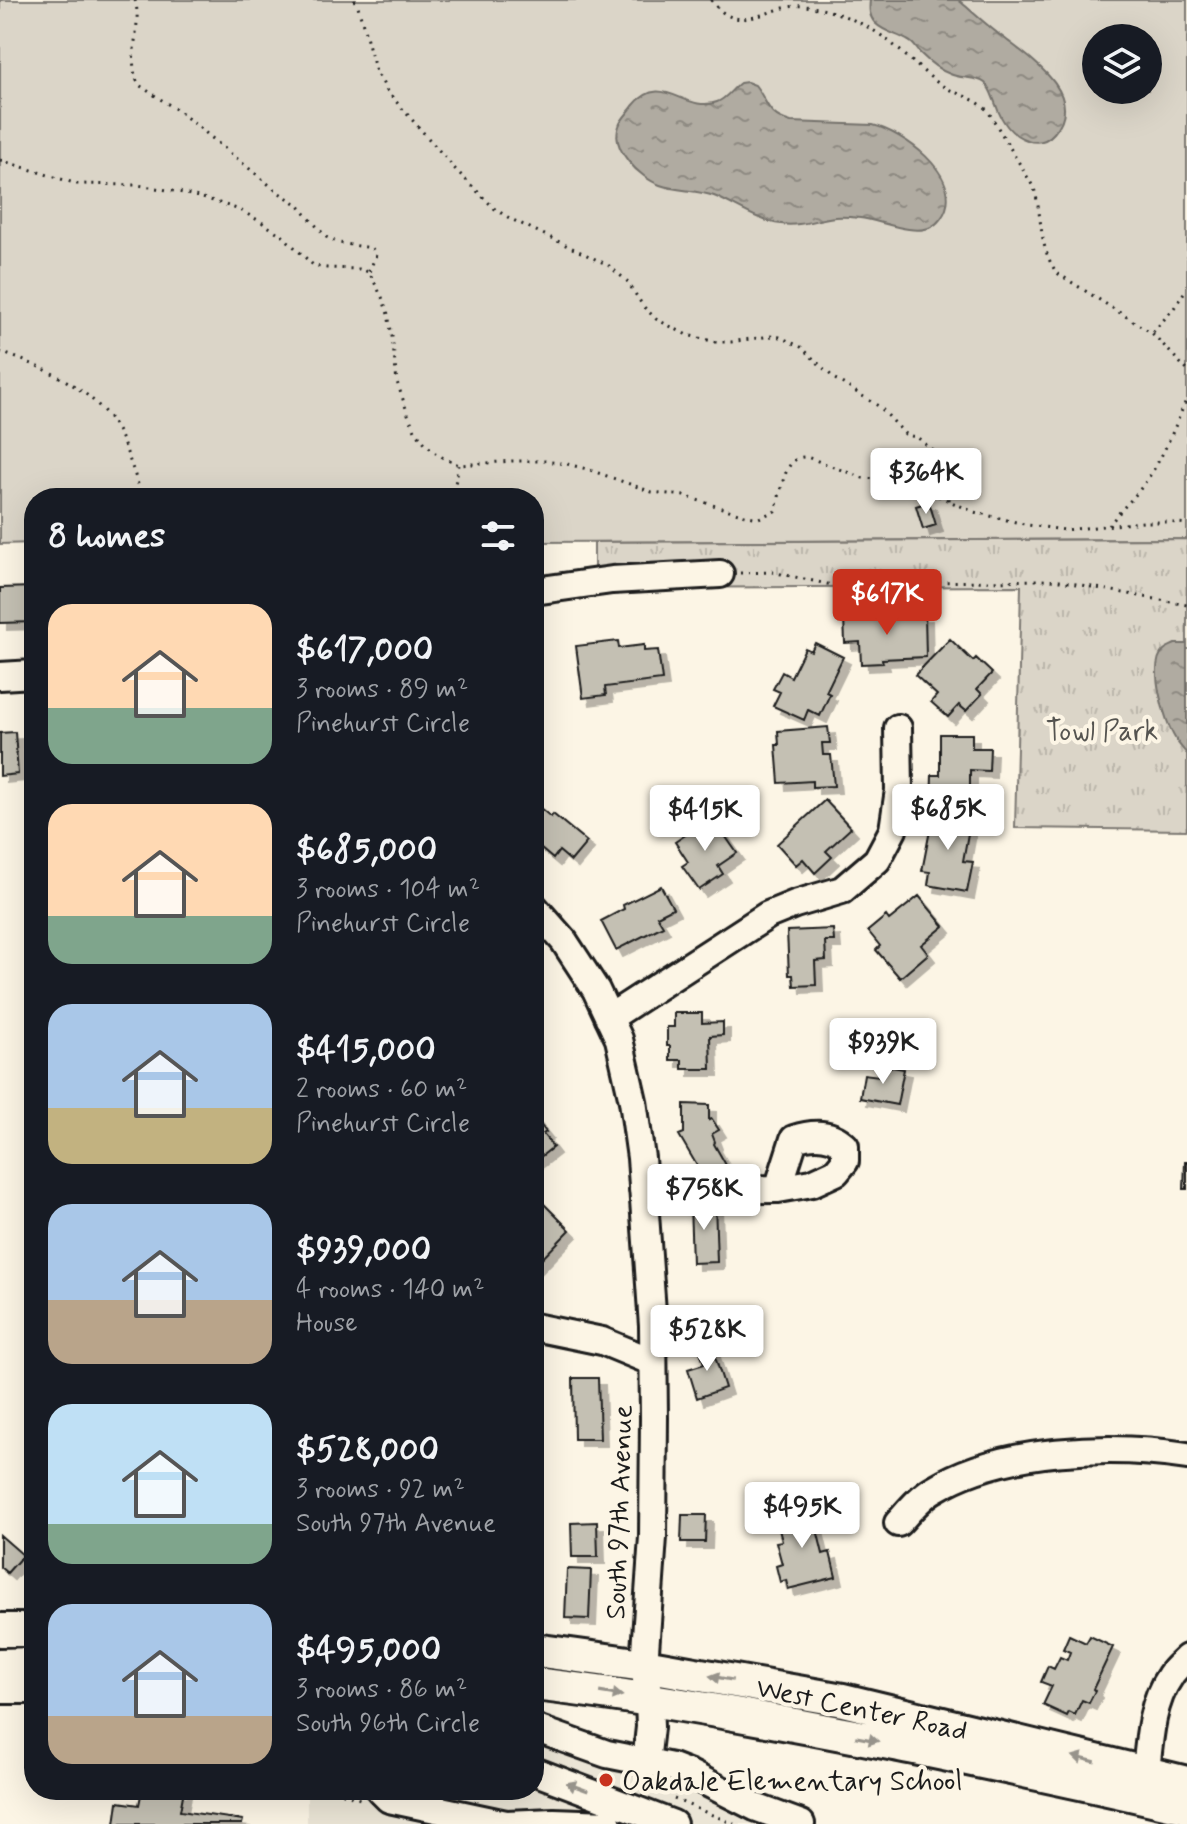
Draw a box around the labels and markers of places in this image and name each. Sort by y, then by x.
pin: $364K [870,448,982,516]
pin: $617K [831,569,943,637]
pin: $685K [892,784,1004,852]
pin: $415K [649,785,761,853]
pin: $939K [827,1018,939,1086]
pin: $758K [648,1164,760,1232]
pin: $528K [651,1305,763,1373]
pin: $495K [746,1482,858,1550]
place label: Oakdale Elementary School [622,1764,962,1801]
marker: Oakdale Elementary School [597,1771,615,1789]

